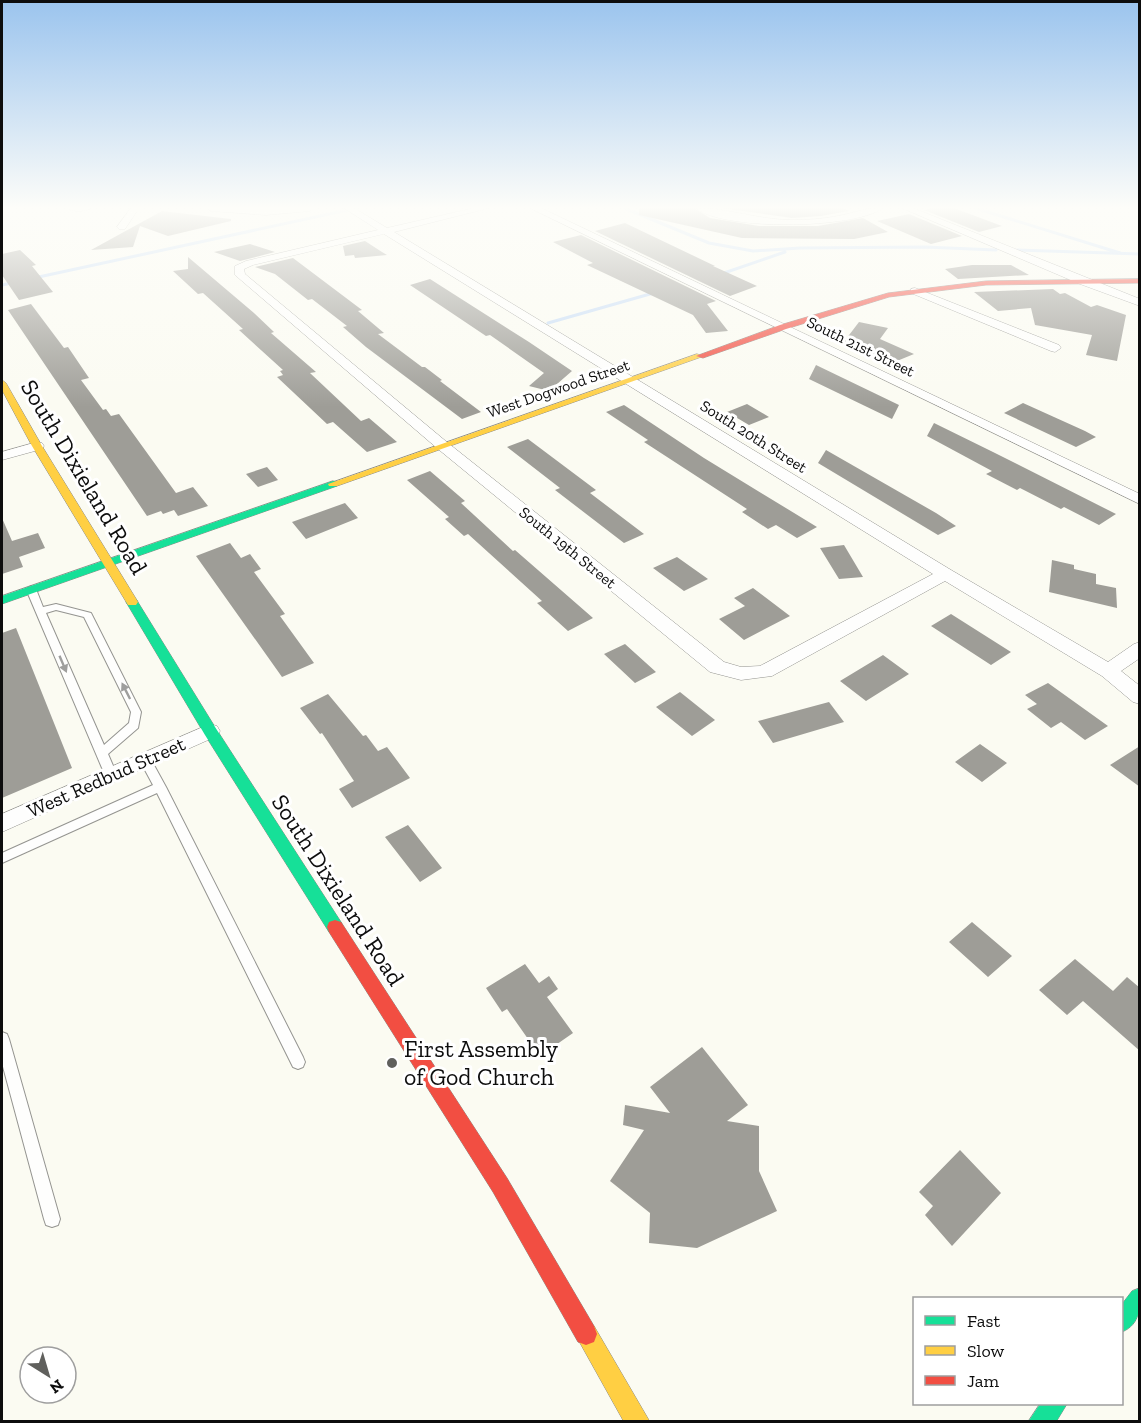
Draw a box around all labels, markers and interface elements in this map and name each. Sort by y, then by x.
street label: South 21st Street [804,312,918,381]
street label: West Dogwood Street [484,355,632,422]
street label: South Dixieland Road [15,374,154,579]
street label: South 20th Street [697,396,811,477]
street label: South 19th Street [515,502,620,592]
one-way arrow [58,656,68,674]
one-way arrow [121,683,131,700]
street label: West Redbud Street [23,731,189,823]
street label: South Dixieland Road [266,789,411,991]
place label: First Assembly of God Church [404,1034,559,1091]
marker: First Assembly of God Church [385,1056,399,1070]
legend [913,1297,1123,1405]
text: Fast [967,1310,1000,1332]
text: Slow [967,1340,1004,1362]
north arrow [18,1345,78,1405]
text: Jam [967,1370,999,1392]
text: N [46,1375,67,1398]

